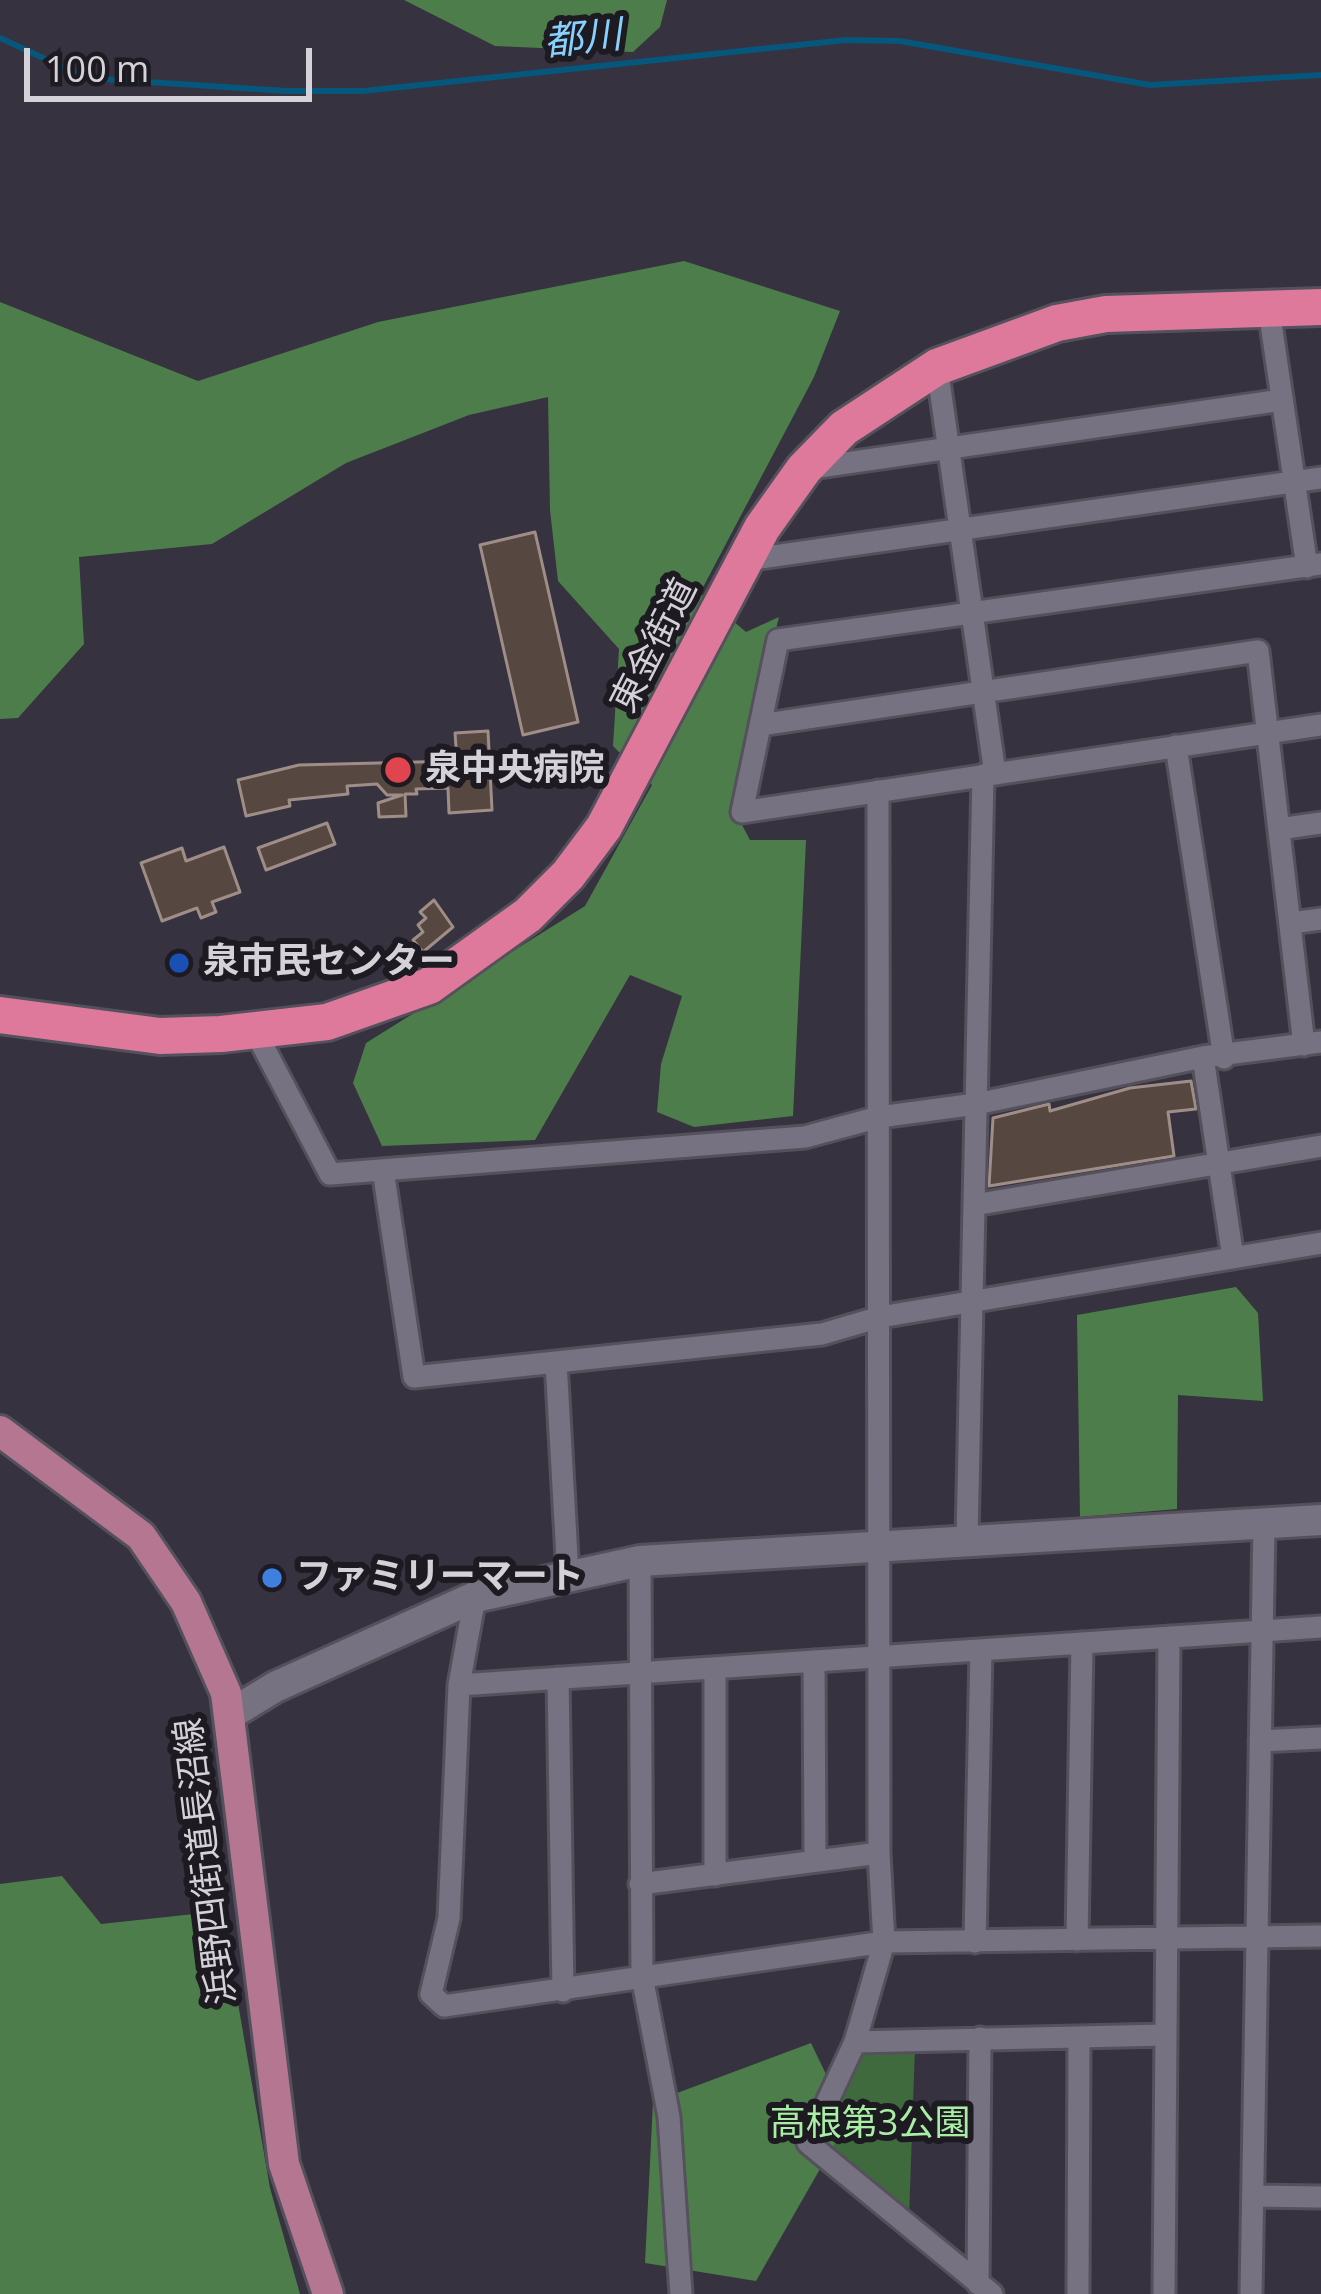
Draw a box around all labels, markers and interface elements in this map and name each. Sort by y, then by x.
water label: 都川 [542,13,624,67]
scale bar [30,24,318,98]
text: 100 m [45,44,149,93]
street label: 東金街道 [603,572,707,720]
place label: 泉中央病院 [425,748,605,792]
marker: 泉中央病院 [382,754,414,786]
place label: 泉市民センター [203,941,455,985]
marker: 泉市民センター [166,950,192,976]
place label: ファミリーマート [296,1556,584,1600]
marker: ファミリーマート [259,1565,285,1591]
street label: 浜野四街道長沼線 [168,1715,246,2007]
park label: 高根第3公園 [770,2103,970,2147]

